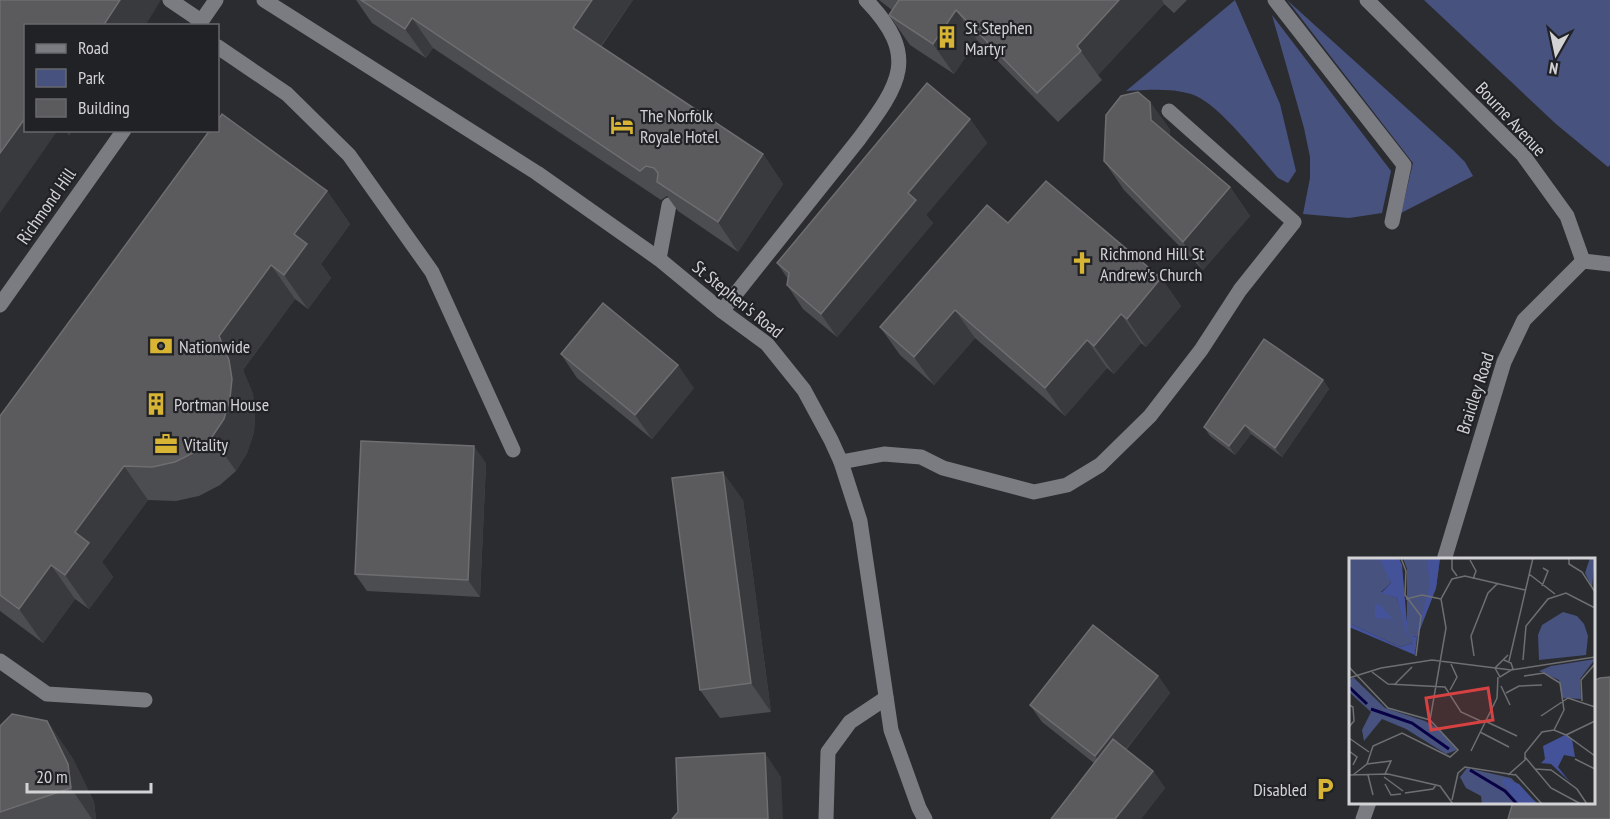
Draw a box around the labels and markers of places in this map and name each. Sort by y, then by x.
place label: St Stephen Martyr [965,16,1033,60]
building icon: St Stephen Martyr [934,24,960,50]
place label: The Norfolk Royale Hotel [640,104,720,148]
hotel icon: The Norfolk Royale Hotel [609,112,635,138]
place label: Richmond Hill St Andrew's Church [1100,242,1204,286]
church icon: Richmond Hill St Andrew's Church [1069,250,1095,276]
bank icon: Nationwide [148,333,174,359]
place label: Nationwide [179,335,250,358]
building icon: Portman House [143,391,169,417]
place label: Portman House [174,393,269,416]
office icon: Vitality [153,431,179,457]
place label: Vitality [183,433,228,456]
parking icon: Disabled [1312,776,1338,802]
place label: Disabled [1253,778,1307,801]

